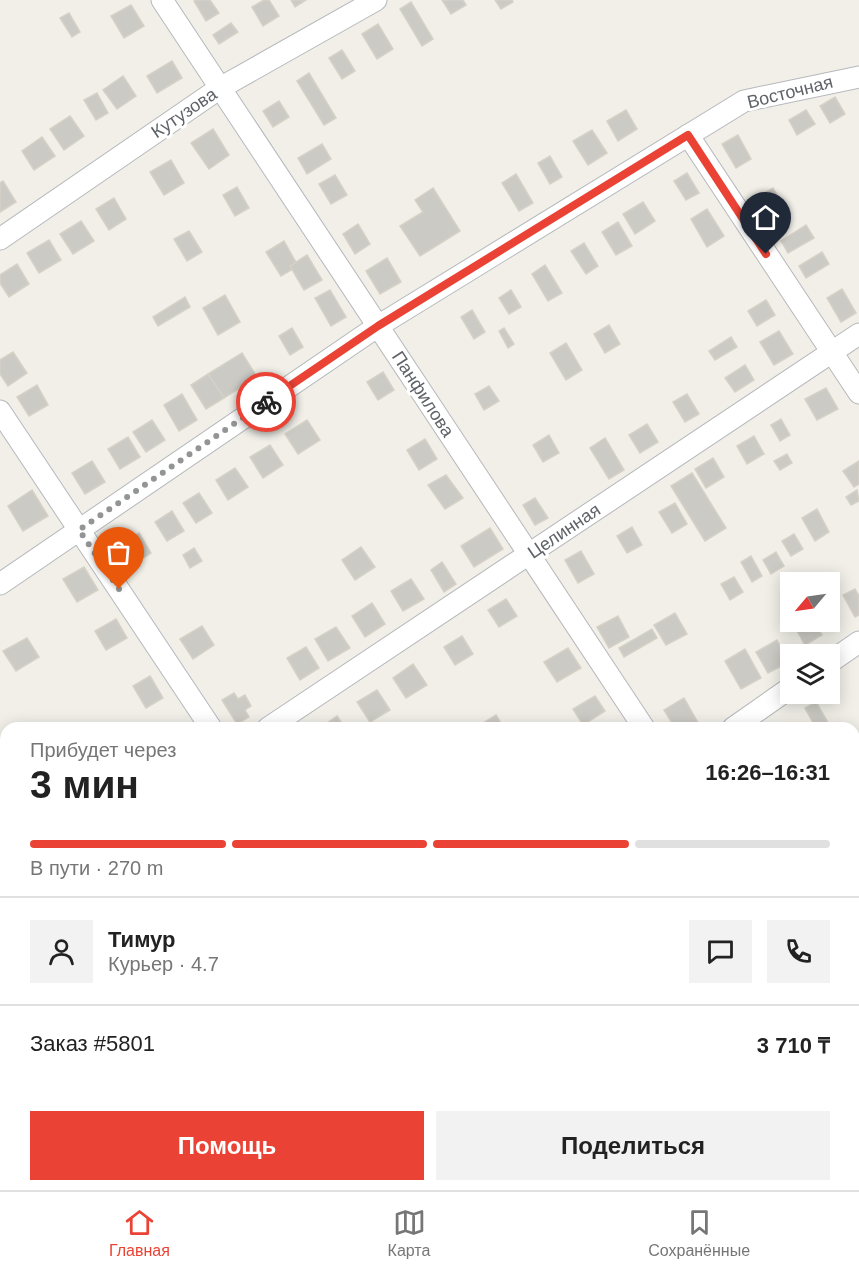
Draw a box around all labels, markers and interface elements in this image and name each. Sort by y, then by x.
street label: Восточная [745,72,835,112]
street label: Кутузова [148,83,221,142]
pin [740,192,791,254]
icon: home [749,201,782,234]
street label: Панфилова [388,348,459,441]
courier [236,372,296,432]
icon: bike [250,386,283,419]
street label: Целинная [524,500,604,562]
pin [93,527,144,589]
icon: bag [102,536,135,569]
north arrow [780,572,840,632]
map controls [780,572,840,704]
button: layers [780,644,840,704]
text: Прибудет через [30,739,176,761]
text: 16:26–16:31 [705,760,830,785]
text: 3 мин [30,763,139,806]
text: В пути · 270 m [30,857,163,879]
button: person [30,920,93,983]
button: chat [689,920,752,983]
button: phone [767,920,830,983]
text: Тимур [108,927,176,952]
text: Курьер · 4.7 [108,953,219,975]
text: Заказ #5801 [30,1031,155,1056]
text: 3 710 ₸ [757,1033,830,1058]
button: Помощь [30,1111,424,1180]
button: Поделиться [436,1111,830,1180]
tab: Главная [109,1206,170,1260]
tab: Карта [388,1206,430,1260]
tab: Сохранённые [648,1206,750,1260]

